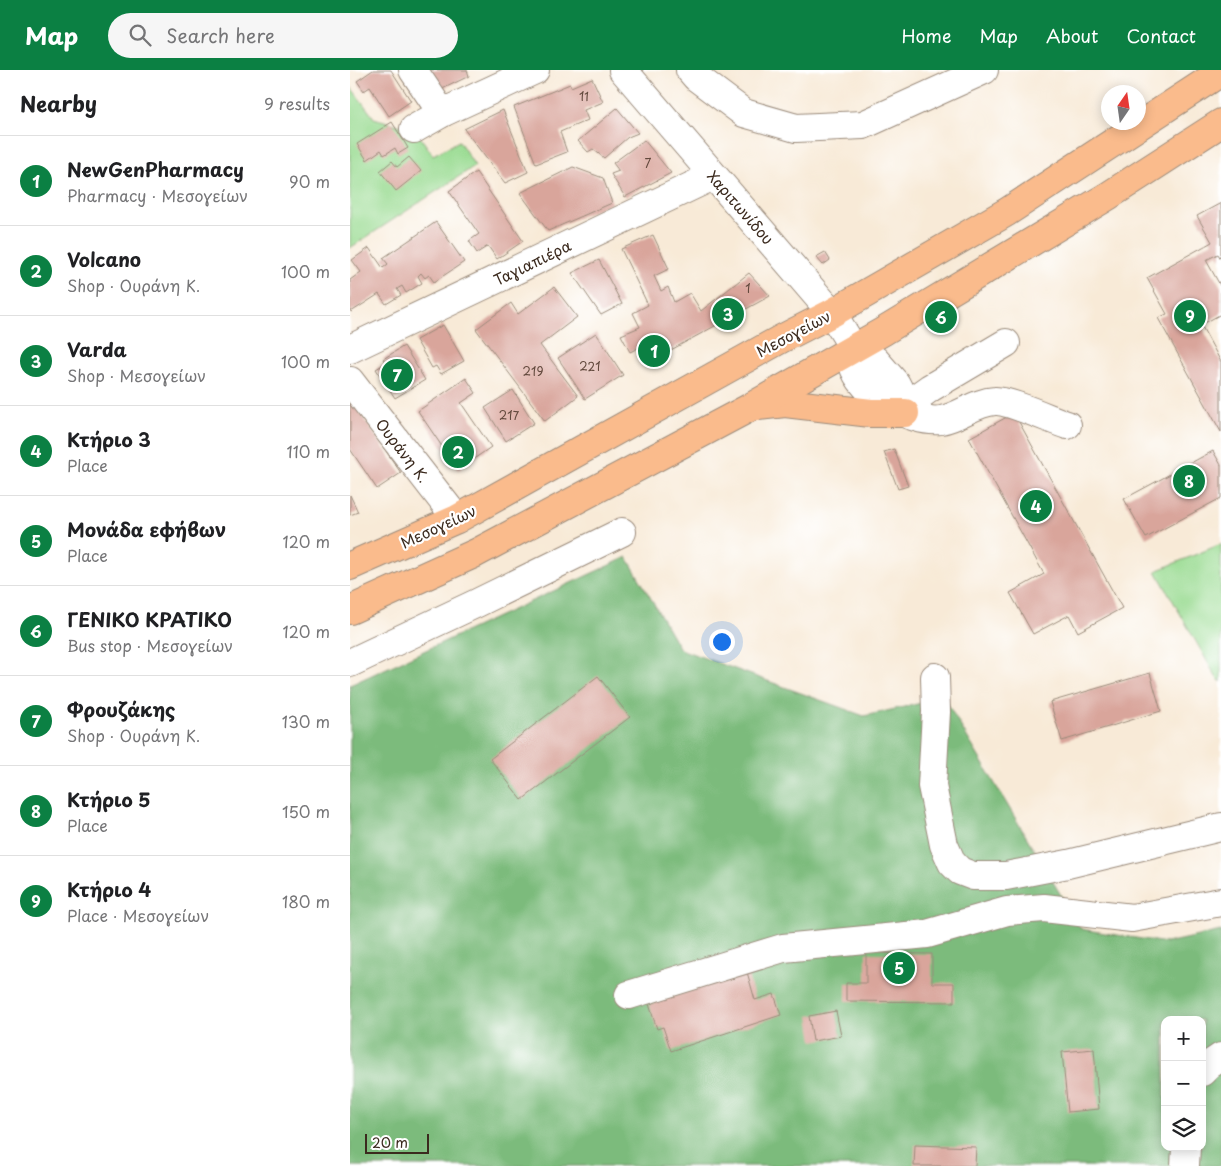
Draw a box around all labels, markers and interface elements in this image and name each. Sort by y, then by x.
search box [108,13,458,58]
text: Map [25,17,78,53]
icon: search [126,21,154,49]
text: Search here [166,21,275,49]
text: Home [901,22,951,49]
text: Map [979,22,1018,49]
text: About [1046,22,1098,49]
text: Contact [1126,22,1196,49]
north arrow [1101,85,1146,130]
text: Nearby [20,87,97,119]
house number: 11 [579,87,589,105]
text: 9 results [264,91,330,115]
house number: 7 [645,154,652,172]
text: NewGenPharmacy [67,155,244,183]
street label: Χαριτωνίδου [702,165,780,249]
text: 1 [32,169,40,193]
text: 90 m [289,169,330,193]
text: Pharmacy · Μεσογείων [67,183,248,207]
street label: Ταγιαπιέρα [489,233,575,291]
text: Volcano [67,245,141,273]
text: 2 [30,259,42,283]
text: 100 m [281,259,330,283]
text: Shop · Ουράνη Κ. [67,273,200,297]
house number: 1 [745,279,751,297]
pin: 3 [712,295,744,333]
pin: 9 [1174,297,1206,335]
pin: 6 [925,298,957,336]
street label: Μεσογείων [752,304,834,362]
pin: 1 [638,332,670,370]
text: Varda [67,335,127,363]
text: 3 [31,349,41,373]
text: 100 m [281,349,330,373]
pin: 7 [381,356,413,394]
house number: 221 [579,357,601,375]
house number: 219 [523,362,543,380]
text: Shop · Μεσογείων [67,363,206,387]
house number: 217 [499,406,520,424]
street label: Ουράνη Κ. [371,413,435,487]
text: Κτήριο 3 [67,425,151,453]
pin: 2 [442,433,474,471]
text: 4 [31,439,41,463]
text: 110 m [287,439,330,463]
text: Place [67,453,108,477]
pin: 8 [1173,462,1205,500]
pin: 4 [1020,487,1052,525]
street label: Μεσογείων [396,498,480,554]
text: Μονάδα εφήβων [67,515,226,543]
text: 5 [31,529,41,553]
text: 120 m [283,529,330,553]
text: Place [67,543,108,567]
text: ΓΕΝΙΚΟ ΚΡΑΤΙΚΟ [67,605,232,633]
text: 6 [30,619,42,643]
text: 120 m [283,619,330,643]
your location [709,629,735,655]
text: Bus stop · Μεσογείων [67,633,233,657]
text: Φρουζάκης [67,695,175,723]
text: 7 [31,709,41,733]
text: 130 m [282,709,330,733]
text: Shop · Ουράνη Κ. [67,723,200,747]
text: Κτήριο 5 [67,785,151,813]
text: 8 [31,799,41,823]
text: 150 m [282,799,330,823]
text: Place [67,813,108,837]
text: Κτήριο 4 [67,875,151,903]
text: 9 [31,889,41,913]
text: 180 m [282,889,330,913]
text: Place · Μεσογείων [67,903,209,927]
pin: 5 [883,949,915,987]
map controls [1161,1016,1206,1151]
button: + [1161,1016,1206,1061]
button: − [1161,1061,1206,1106]
button: layers [1161,1106,1206,1151]
scale bar [365,1131,429,1154]
text: 20 m [372,1132,408,1153]

